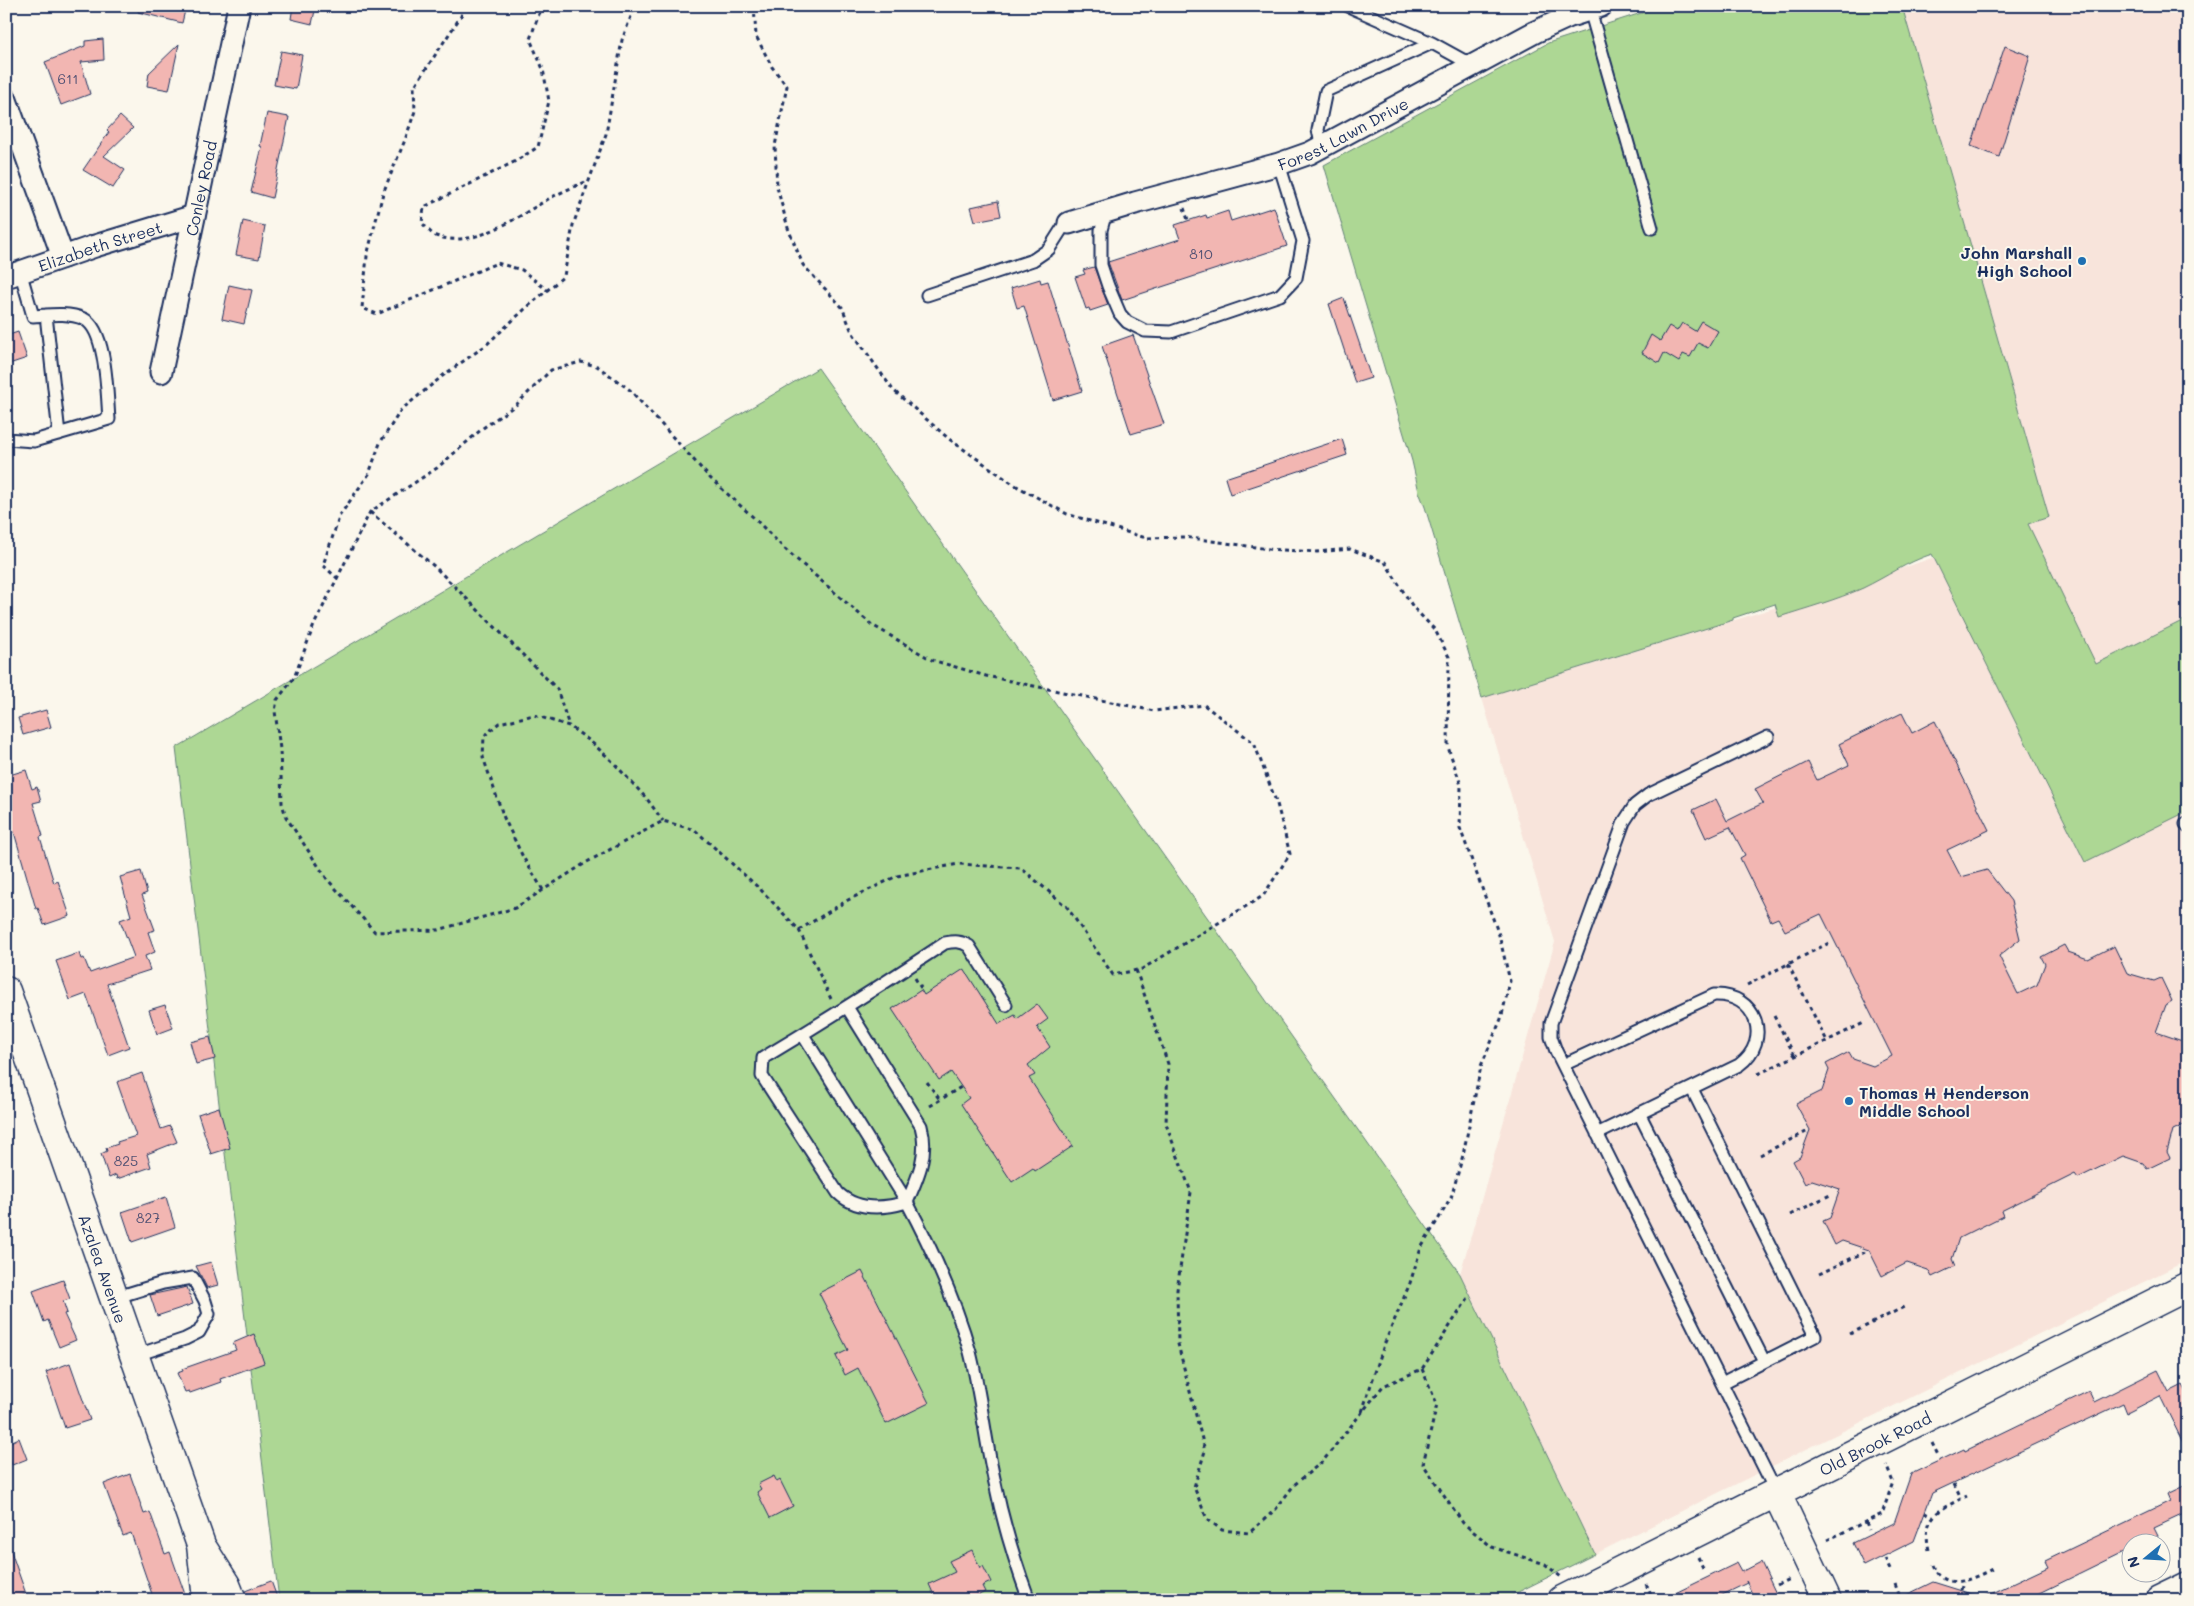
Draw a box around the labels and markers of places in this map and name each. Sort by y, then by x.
place label: John Marshall High School [1961,242,2072,281]
marker: John Marshall High School [2076,255,2088,267]
place label: Thomas H Henderson Middle School [1859,1082,2029,1121]
marker: Thomas H Henderson Middle School [1843,1095,1855,1107]

